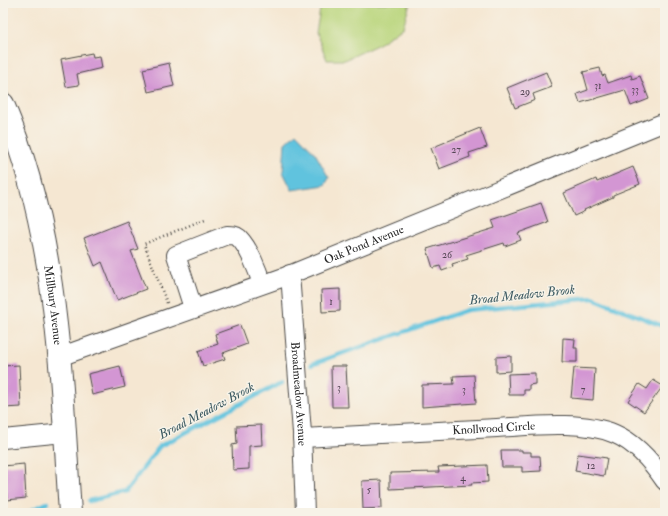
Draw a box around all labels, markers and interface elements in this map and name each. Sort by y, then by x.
house number: 31 [594,80,602,92]
house number: 33 [631,84,639,96]
house number: 29 [520,86,530,98]
house number: 27 [451,144,461,156]
street label: Oak Pond Avenue [322,222,406,268]
house number: 26 [442,249,453,261]
street label: Millbury Avenue [40,264,65,346]
water label: Broad Meadow Brook [467,281,576,309]
house number: 1 [329,296,333,308]
street label: Broadmeadow Avenue [287,341,309,446]
water label: Broad Meadow Brook [155,379,257,443]
house number: 3 [337,382,341,394]
house number: 3 [462,384,466,396]
house number: 7 [581,384,586,396]
street label: Knollwood Circle [452,419,535,438]
house number: 12 [587,460,595,472]
house number: 4 [460,472,466,484]
house number: 5 [367,484,372,496]

